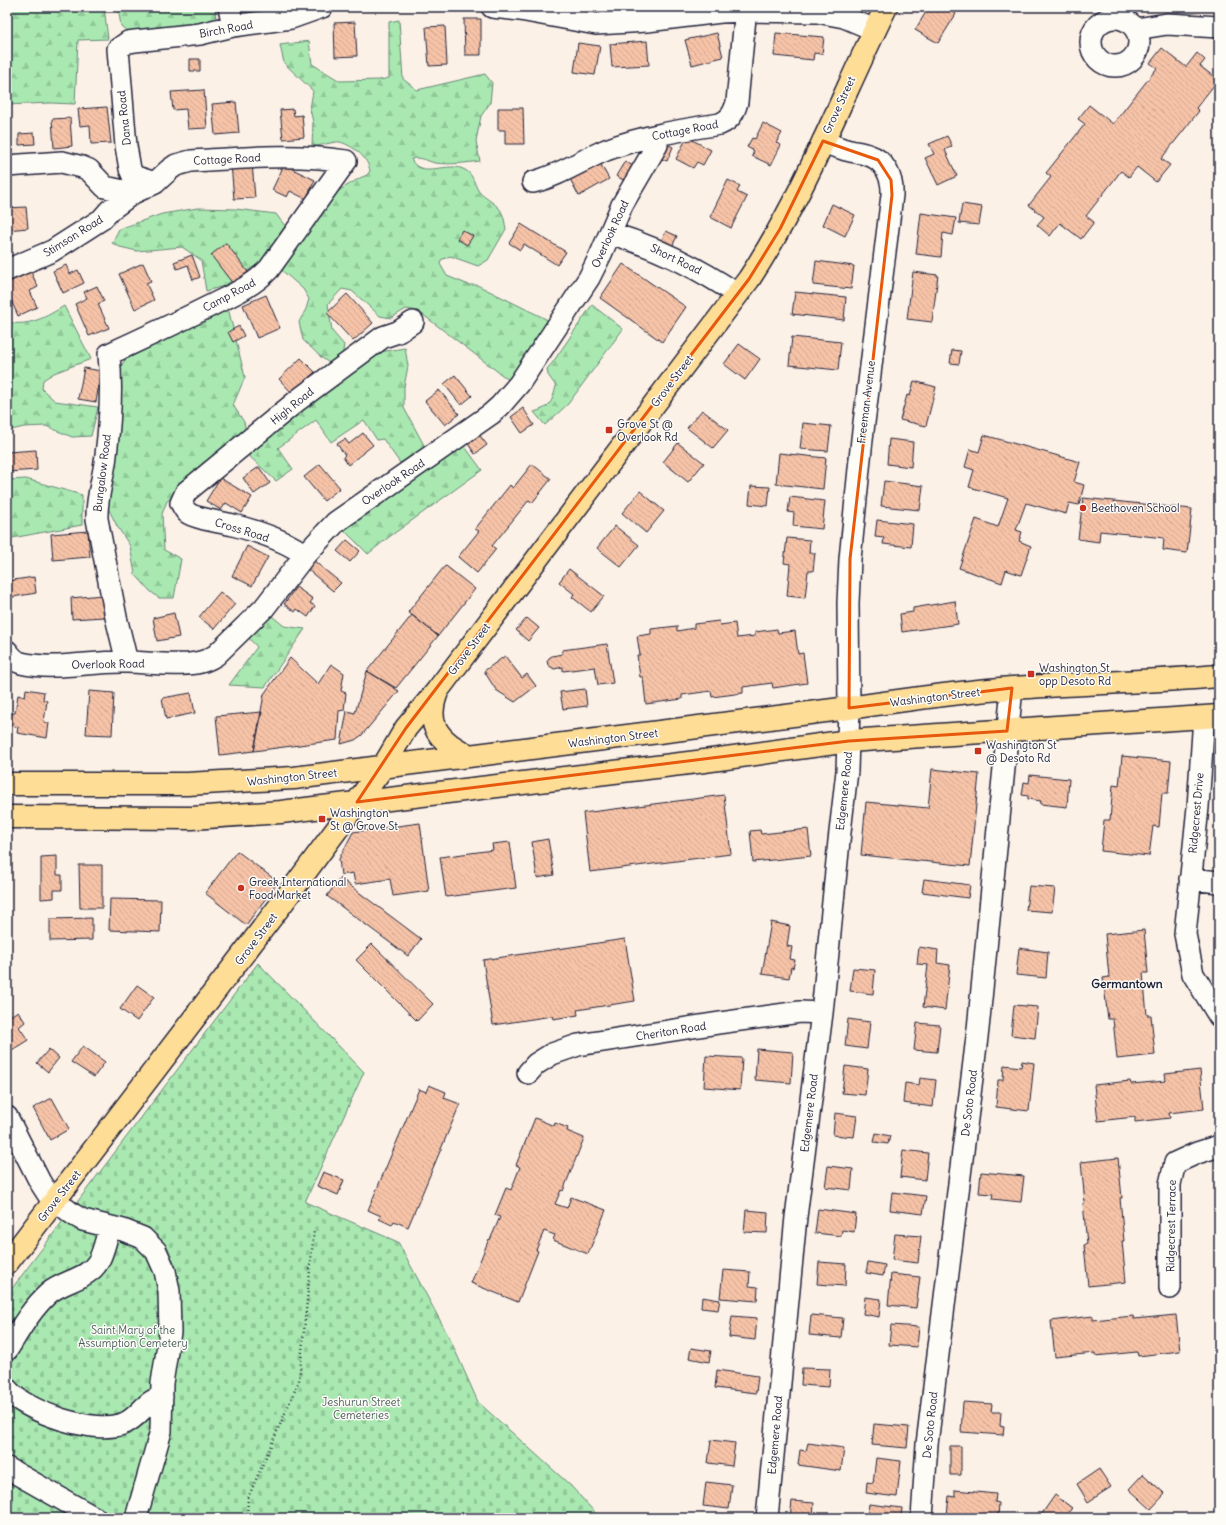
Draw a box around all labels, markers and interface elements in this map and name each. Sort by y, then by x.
street label: Birch Road [198,17,255,41]
street label: Grove Street [820,74,859,136]
street label: Dana Road [114,89,134,146]
street label: Cottage Road [651,117,720,143]
street label: Cottage Road [193,150,262,168]
street label: Overlook Road [588,197,632,270]
street label: Stimson Road [41,212,106,260]
street label: Short Road [648,241,704,278]
street label: Camp Road [200,275,258,315]
street label: Grove Street [648,352,696,410]
street label: Freeman Avenue [854,360,878,444]
street label: High Road [268,384,317,428]
place label: Grove St @ Overlook Rd [617,417,678,444]
marker: Grove St @ Overlook Rd [604,425,614,435]
street label: Bungalow Road [90,433,114,513]
street label: Overlook Road [359,455,428,508]
place label: Beethoven School [1091,501,1179,515]
marker: Beethoven School [1078,503,1088,513]
street label: Cross Road [213,515,271,545]
street label: Grove Street [445,620,493,678]
street label: Overlook Road [71,656,145,672]
place label: Washington St opp Desoto Rd [1039,661,1112,688]
marker: Washington St opp Desoto Rd [1026,669,1036,679]
street label: Washington Street [889,685,981,709]
street label: Washington Street [567,726,659,750]
place label: Washington St @ Desoto Rd [986,738,1057,765]
marker: Washington St @ Desoto Rd [973,746,983,756]
street label: Edgemere Road [833,751,855,831]
street label: Washington Street [246,765,338,789]
street label: Ridgecrest Drive [1185,772,1207,854]
place label: Washington St @ Grove St [330,806,398,833]
marker: Washington St @ Grove St [317,814,327,824]
place label: Greek International Food Market [249,875,346,902]
marker: Greek International Food Market [236,883,246,893]
street label: Grove Street [232,910,280,968]
district label: Germantown [1091,976,1163,991]
street label: Cheriton Road [635,1018,708,1043]
street label: De Soto Road [958,1068,980,1137]
street label: Edgemere Road [797,1072,821,1153]
street label: Grove Street [34,1167,84,1225]
street label: Ridgecrest Terrace [1163,1180,1179,1272]
park label: Saint Mary of the Assumption Cemetery [78,1323,188,1350]
street label: De Soto Road [920,1390,941,1459]
park label: Jeshurun Street Cemeteries [322,1395,401,1422]
street label: Edgemere Road [765,1395,785,1475]

